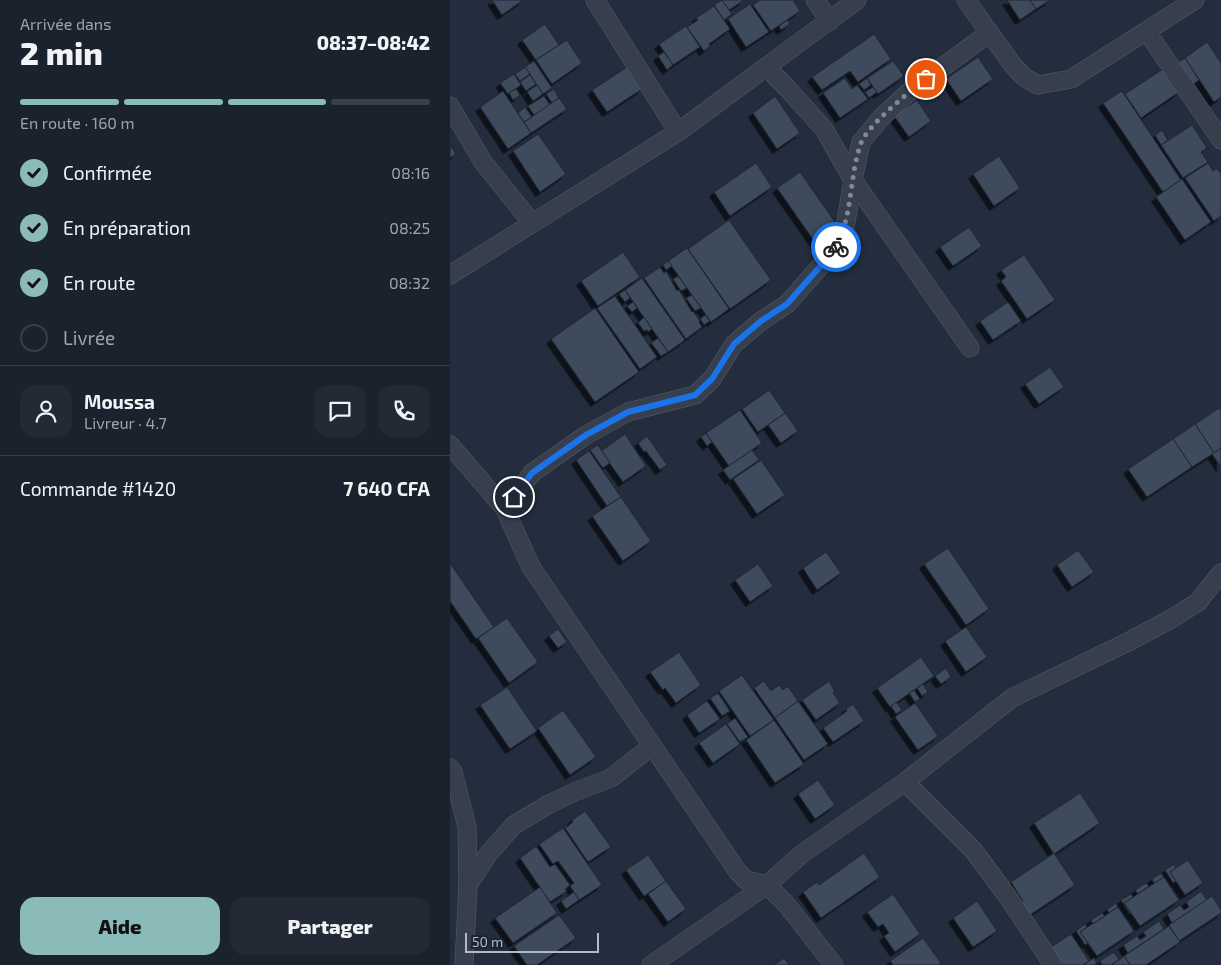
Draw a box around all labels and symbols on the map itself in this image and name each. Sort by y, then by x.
pin [905,58,947,100]
courier [811,222,861,272]
pin [493,476,535,518]
scale bar [465,930,599,953]

